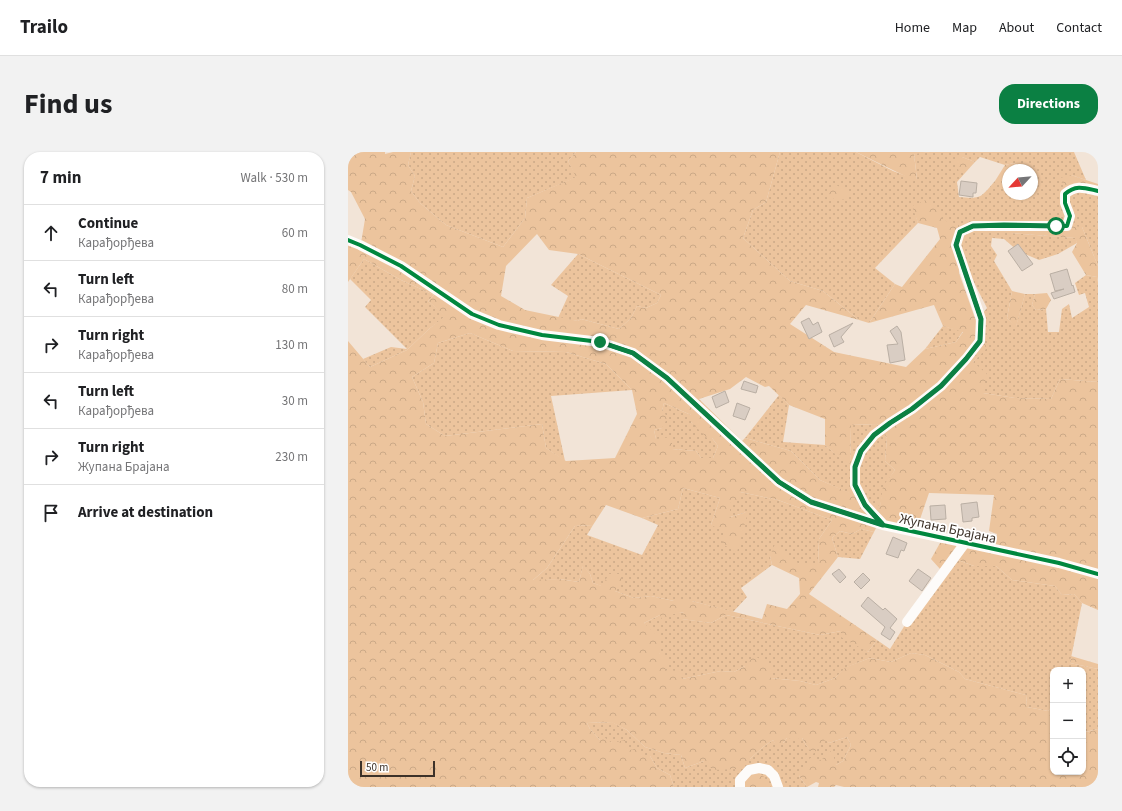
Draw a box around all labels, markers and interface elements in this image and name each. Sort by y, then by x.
text: Trailo [20,14,68,41]
text: Home [895,18,930,38]
text: Map [952,18,977,38]
text: About [999,18,1034,38]
text: Contact [1056,18,1102,38]
text: Find us [24,84,112,124]
button: Directions [999,84,1098,124]
north arrow [1002,164,1038,200]
text: 7 min [40,166,81,190]
text: Walk · 530 m [240,169,308,187]
text: Continue [78,213,138,234]
route start [1047,217,1065,235]
icon: ahead [40,222,62,244]
text: 60 m [282,224,308,242]
text: Карађорђева [78,234,154,252]
text: Turn left [78,269,134,290]
icon: left [40,278,62,300]
text: 80 m [282,280,308,298]
text: Карађорђева [78,290,154,308]
text: Turn right [78,325,144,346]
route end [591,333,609,351]
icon: right [40,334,62,356]
text: 130 m [275,336,308,354]
text: Карађорђева [78,346,154,364]
text: Turn left [78,381,134,402]
icon: left [40,390,62,412]
text: 30 m [282,392,308,410]
text: Карађорђева [78,402,154,420]
text: Turn right [78,437,144,458]
icon: right [40,446,62,468]
text: 230 m [275,448,308,466]
text: Жупана Брајана [78,458,170,476]
icon: arrive [40,502,62,524]
text: Arrive at destination [78,502,213,523]
street label: Жупана Брајана [897,509,998,549]
map controls [1050,667,1086,775]
button: + [1050,667,1086,703]
button: − [1050,703,1086,739]
button: locate [1050,739,1086,775]
scale bar [360,759,435,778]
text: 50 m [366,760,388,775]

